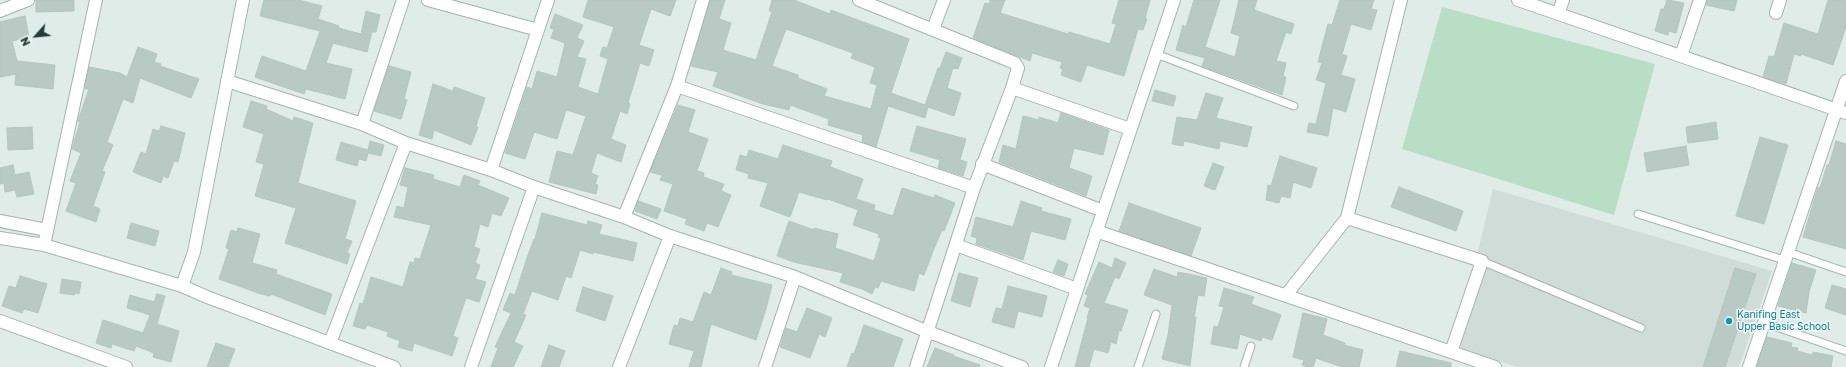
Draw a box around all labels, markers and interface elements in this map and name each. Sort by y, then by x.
north arrow [16,16,56,56]
text: N [17,35,33,48]
place label: Kanifing East Upper Basic School [1737,309,1830,332]
marker: Kanifing East Upper Basic School [1724,316,1734,326]

